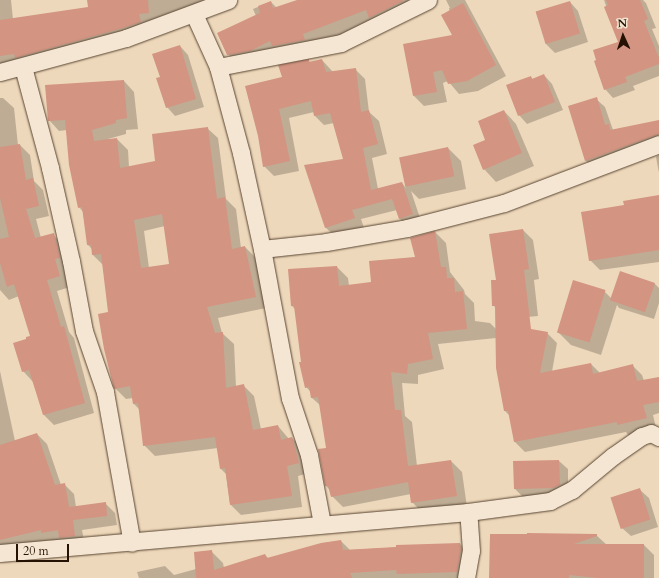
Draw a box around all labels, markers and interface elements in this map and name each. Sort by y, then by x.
north arrow [603,16,643,56]
text: N [617,16,627,31]
scale bar [18,536,71,562]
text: 20 m [23,543,49,559]

